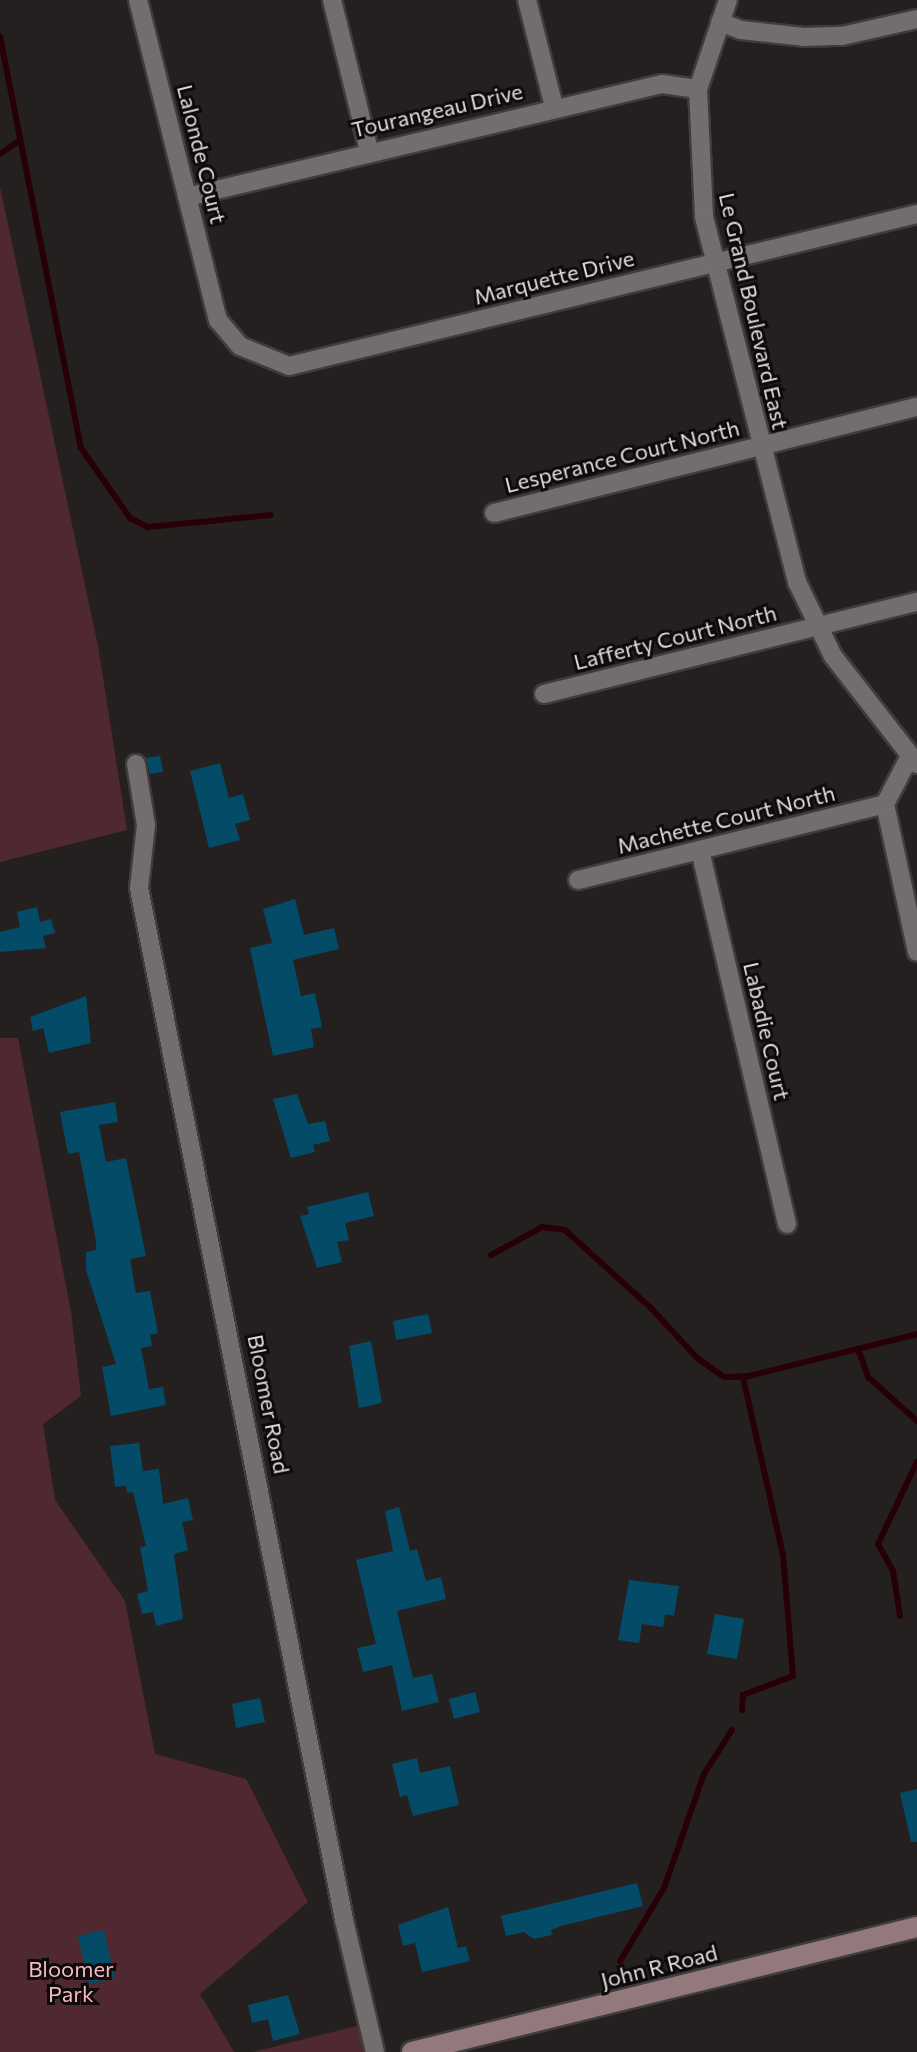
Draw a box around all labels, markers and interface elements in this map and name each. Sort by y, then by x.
street label: Tourangeau Drive [349,77,525,143]
street label: Lalonde Court [172,82,232,226]
street label: Le Grand Boulevard East [714,190,794,432]
street label: Marquette Drive [471,244,637,310]
street label: Lesperance Court North [502,414,742,498]
street label: Lafferty Court North [571,599,779,675]
street label: Machette Court North [614,779,838,859]
street label: Labadie Court [738,959,796,1103]
street label: Bloomer Road [243,1332,295,1476]
street label: John R Road [598,1939,720,1993]
park label: Bloomer Park [28,1955,114,2006]

